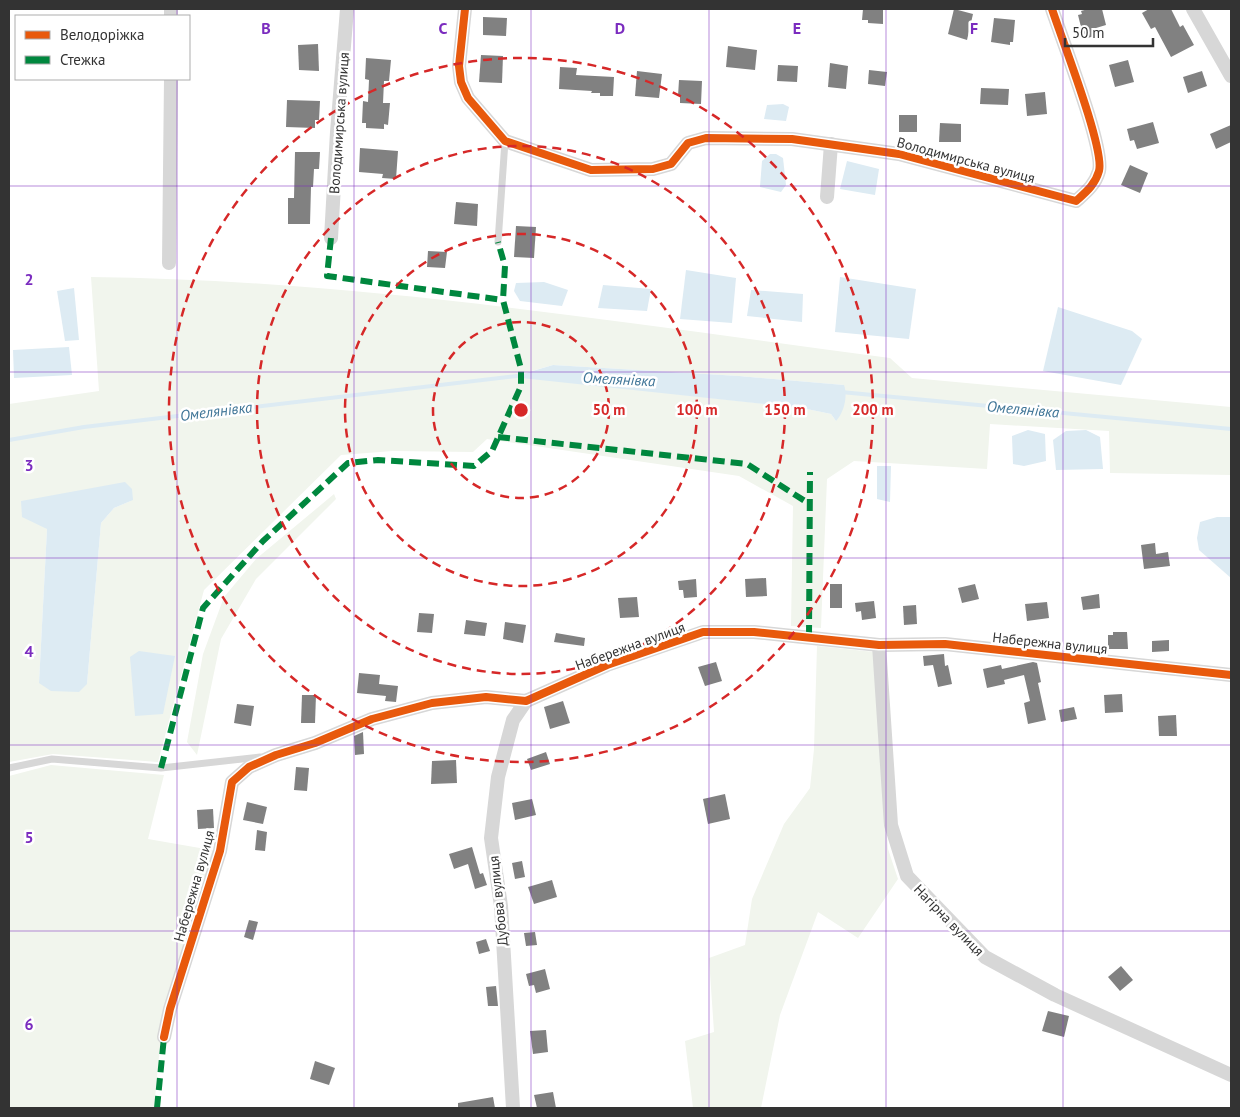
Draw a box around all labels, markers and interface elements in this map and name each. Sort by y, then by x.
legend [15,15,190,80]
scale bar [1065,15,1152,47]
text: B [261,18,271,38]
text: C [439,18,448,38]
text: D [615,18,625,38]
text: E [793,18,801,38]
text: F [970,18,978,38]
text: 50 m [1072,23,1105,42]
text: Велодоріжка [60,25,144,44]
text: Стежка [60,50,105,69]
street label: Володимирська вулиця [325,52,353,194]
street label: Володимирська вулиця [895,133,1037,187]
text: 2 [24,269,34,289]
water label: Омелянівка [582,368,656,390]
water label: Омелянівка [986,396,1061,422]
water label: Омелянівка [179,397,254,425]
text: 50 m [593,400,625,419]
text: 100 m [676,400,718,419]
text: 150 m [764,400,806,419]
text: 200 m [852,400,894,419]
centre of rings [512,401,530,419]
text: 3 [24,455,34,475]
street label: Набережна вулиця [573,618,687,674]
street label: Набережна вулиця [992,628,1108,658]
text: 4 [24,641,34,661]
text: 5 [24,827,34,847]
street label: Набережна вулиця [169,828,219,944]
street label: Дубова вулиця [484,855,512,947]
street label: Нагірна вулиця [910,880,988,960]
text: 6 [24,1014,34,1034]

